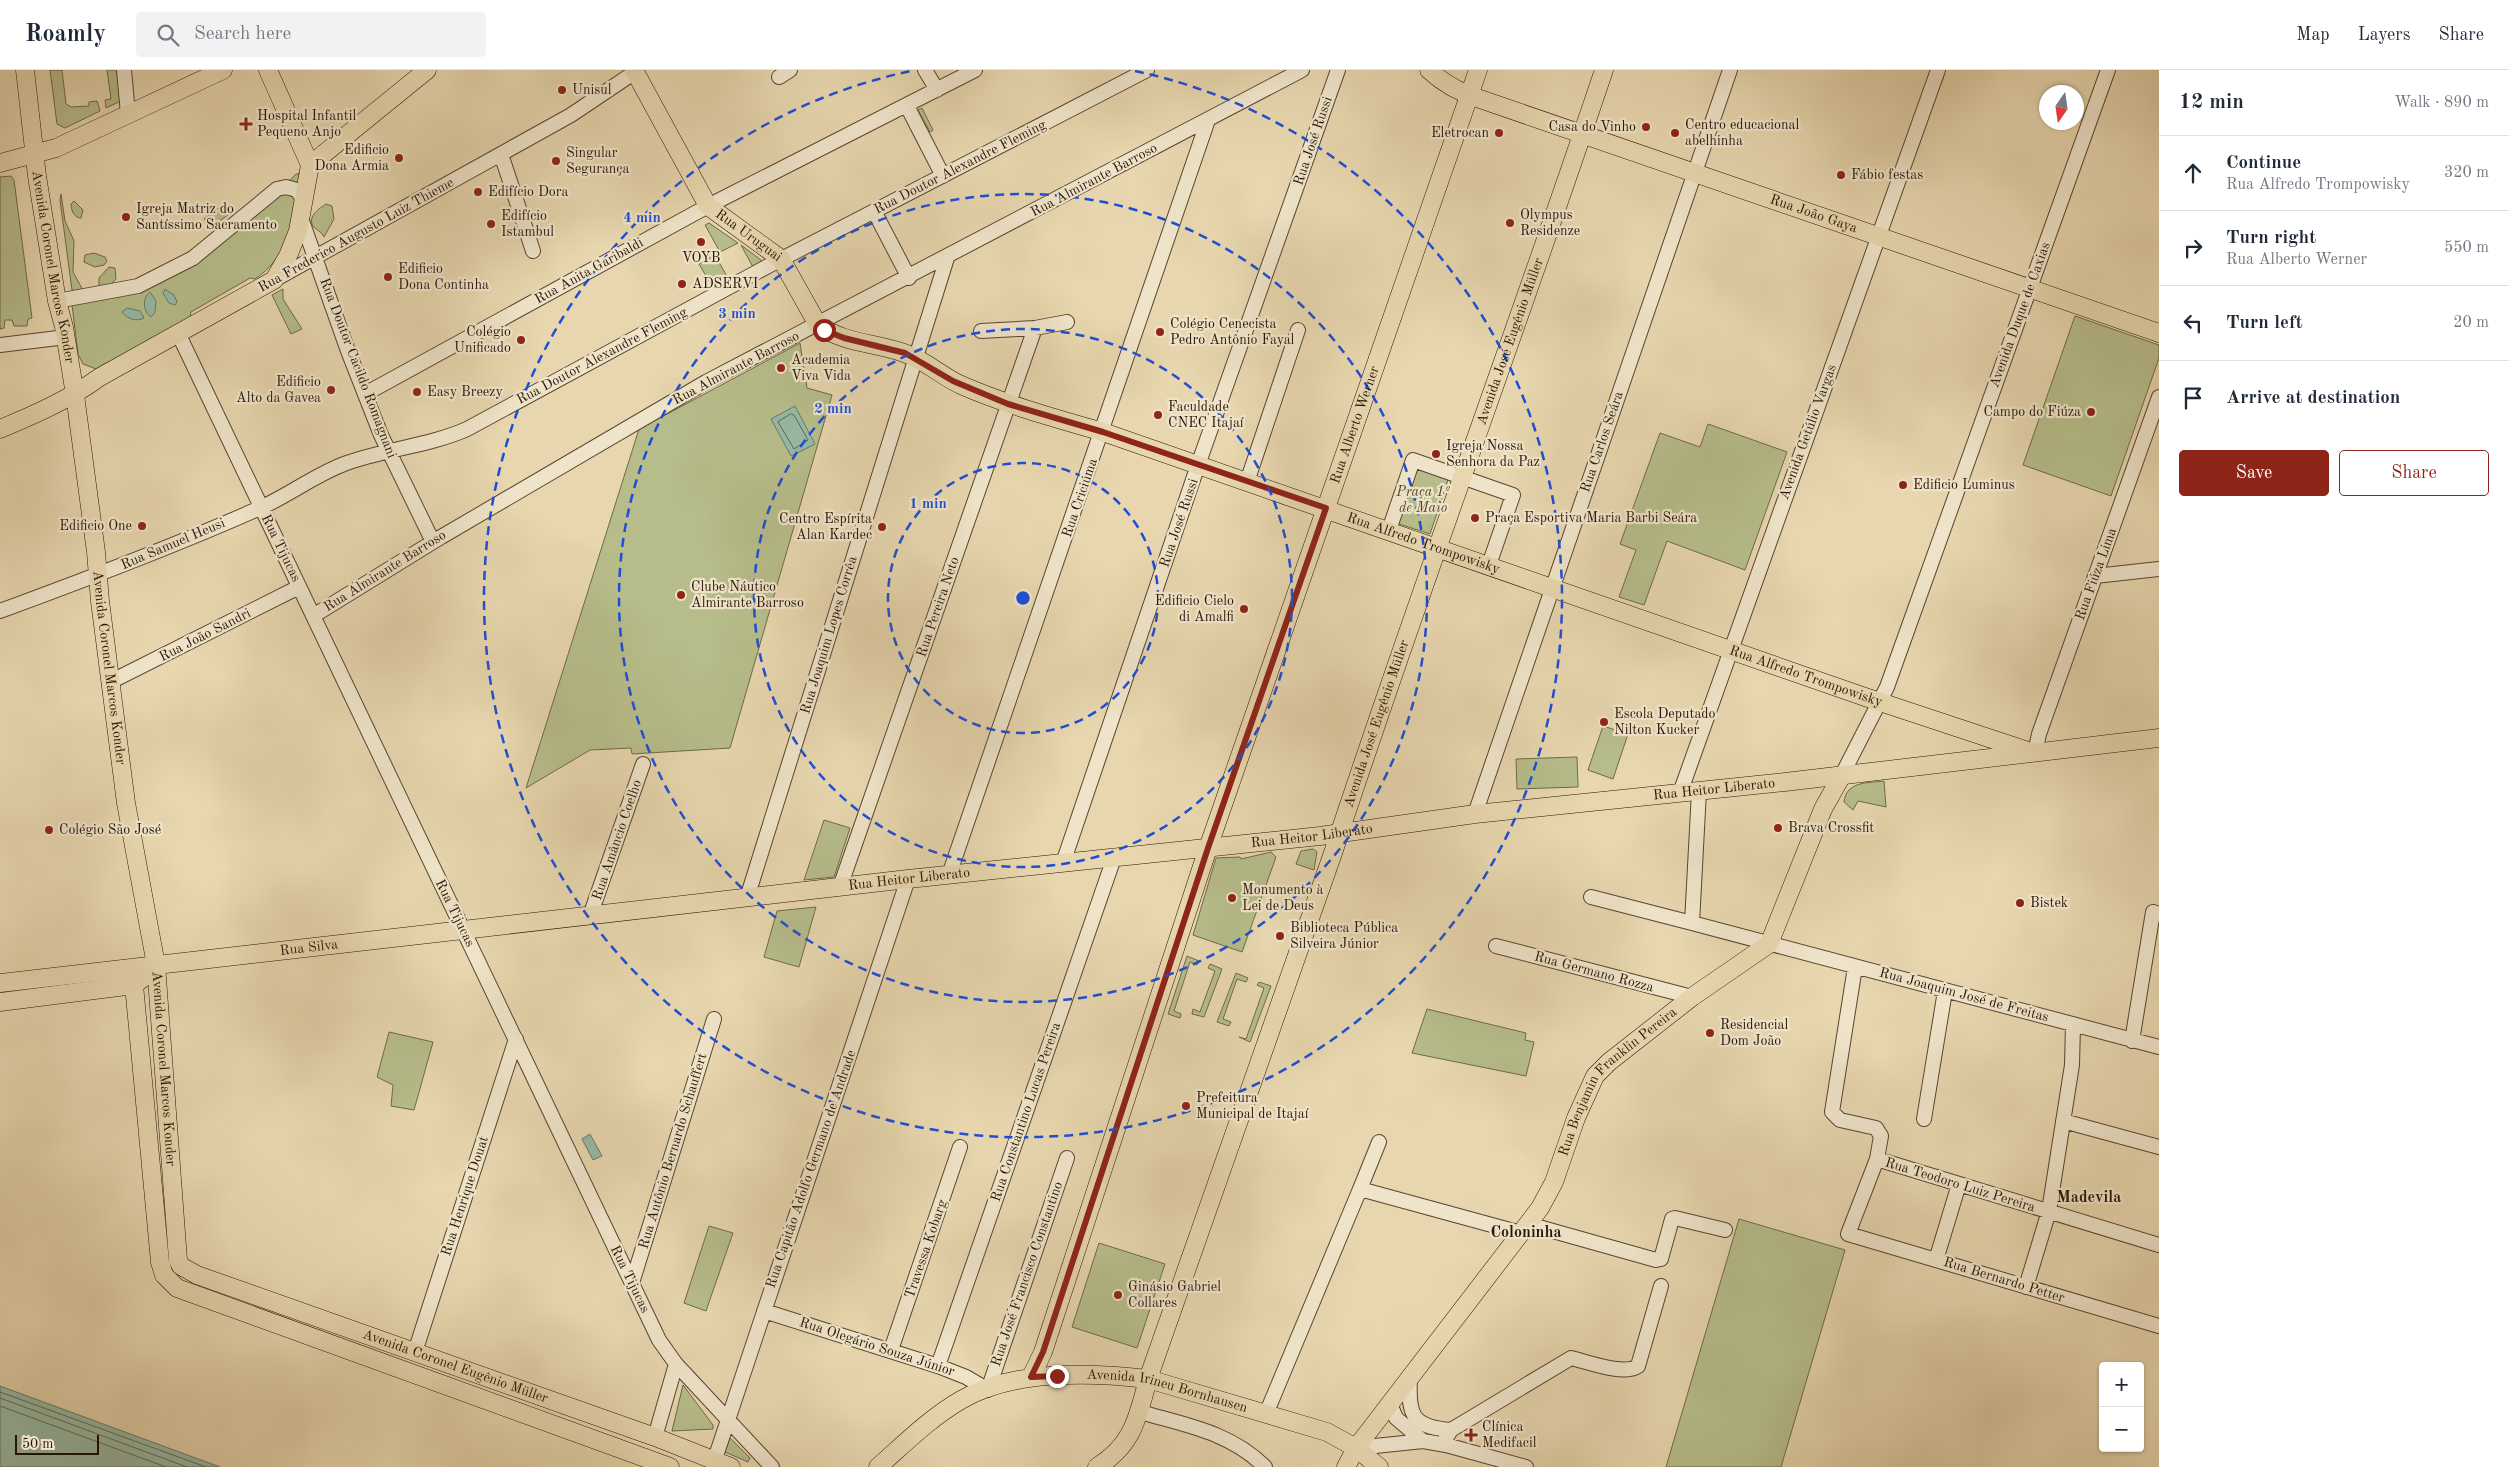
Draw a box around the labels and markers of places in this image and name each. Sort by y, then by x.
place label: Unisul [572,83,612,97]
marker: Unisul [556,84,568,96]
place label: Hospital Infantil Pequeno Anjo [257,109,356,139]
marker: Hospital Infantil Pequeno Anjo [239,117,253,131]
place label: Centro educacional abelhinha [1685,118,1799,148]
place label: Casa do Vinho [1549,120,1636,134]
marker: Casa do Vinho [1640,121,1652,133]
place label: Eletrocan [1431,126,1489,140]
marker: Eletrocan [1493,127,1505,139]
marker: Centro educacional abelhinha [1669,127,1681,139]
place label: Edificio Dona Armia [314,143,389,173]
place label: Singular Segurança [566,146,629,176]
marker: Edificio Dona Armia [393,152,405,164]
marker: Singular Segurança [550,155,562,167]
place label: Fábio festas [1851,168,1923,182]
marker: Fábio festas [1835,169,1847,181]
place label: Edifício Dora [488,185,568,199]
marker: Edifício Dora [472,186,484,198]
place label: Igreja Matriz do Santíssimo Sacramento [136,202,277,232]
place label: Olympus Residenze [1520,208,1580,238]
place label: Edifício Istambul [501,209,554,239]
marker: Igreja Matriz do Santíssimo Sacramento [120,211,132,223]
marker: Olympus Residenze [1504,217,1516,229]
marker: Edifício Istambul [485,218,497,230]
marker: VOYB [695,236,707,248]
place label: VOYB [682,251,720,265]
place label: Edificio Dona Continha [398,262,489,292]
marker: Edificio Dona Continha [382,271,394,283]
place label: ADSERVI [692,277,758,291]
marker: ADSERVI [676,278,688,290]
place label: Colégio Cenecista Pedro Antônio Fayal [1170,317,1295,347]
place label: Colégio Unificado [454,325,511,355]
marker: Colégio Cenecista Pedro Antônio Fayal [1154,326,1166,338]
marker: Colégio Unificado [515,334,527,346]
place label: Academia Viva Vida [791,353,851,383]
marker: Academia Viva Vida [775,362,787,374]
place label: Edificio Alto da Gavea [236,375,321,405]
marker: Edificio Alto da Gavea [325,384,337,396]
place label: Easy Breezy [427,385,503,399]
marker: Easy Breezy [411,386,423,398]
place label: Faculdade CNEC Itajaí [1168,400,1244,430]
place label: Campo do Fiúza [1984,405,2081,419]
marker: Campo do Fiúza [2085,406,2097,418]
marker: Faculdade CNEC Itajaí [1152,409,1164,421]
place label: Igreja Nossa Senhora da Paz [1446,439,1540,469]
marker: Igreja Nossa Senhora da Paz [1430,448,1442,460]
place label: Edificio Luminus [1913,478,2015,492]
marker: Edificio Luminus [1897,479,1909,491]
place label: Praça Esportiva Maria Barbi Seára [1485,511,1697,525]
place label: Centro Espírita Alan Kardec [779,512,872,542]
marker: Praça Esportiva Maria Barbi Seára [1469,512,1481,524]
place label: Edificio One [59,519,132,533]
marker: Edificio One [136,520,148,532]
marker: Centro Espírita Alan Kardec [876,521,888,533]
place label: Clube Náutico Almirante Barroso [691,580,804,610]
marker: Clube Náutico Almirante Barroso [675,589,687,601]
centre of rings [1014,589,1032,607]
place label: Edificio Cielo di Amalfi [1155,594,1234,624]
marker: Edificio Cielo di Amalfi [1238,603,1250,615]
place label: Escola Deputado Nilton Kucker [1614,707,1716,737]
marker: Escola Deputado Nilton Kucker [1598,716,1610,728]
place label: Brava Crossfit [1788,821,1874,835]
marker: Brava Crossfit [1772,822,1784,834]
place label: Colégio São José [59,823,161,837]
marker: Colégio São José [43,824,55,836]
place label: Monumento à Lei de Deus [1242,883,1324,913]
marker: Monumento à Lei de Deus [1226,892,1238,904]
place label: Bistek [2030,896,2068,910]
marker: Bistek [2014,897,2026,909]
place label: Biblioteca Pública Silveira Júnior [1290,921,1398,951]
marker: Biblioteca Pública Silveira Júnior [1274,930,1286,942]
place label: Residencial Dom João [1720,1018,1788,1048]
marker: Residencial Dom João [1704,1027,1716,1039]
place label: Prefeitura Municipal de Itajaí [1196,1091,1309,1121]
marker: Prefeitura Municipal de Itajaí [1180,1100,1192,1112]
place label: Ginásio Gabriel Collares [1128,1280,1221,1310]
marker: Ginásio Gabriel Collares [1112,1289,1124,1301]
place label: Clínica Medifacil [1482,1420,1537,1450]
marker: Clínica Medifacil [1464,1428,1478,1442]

